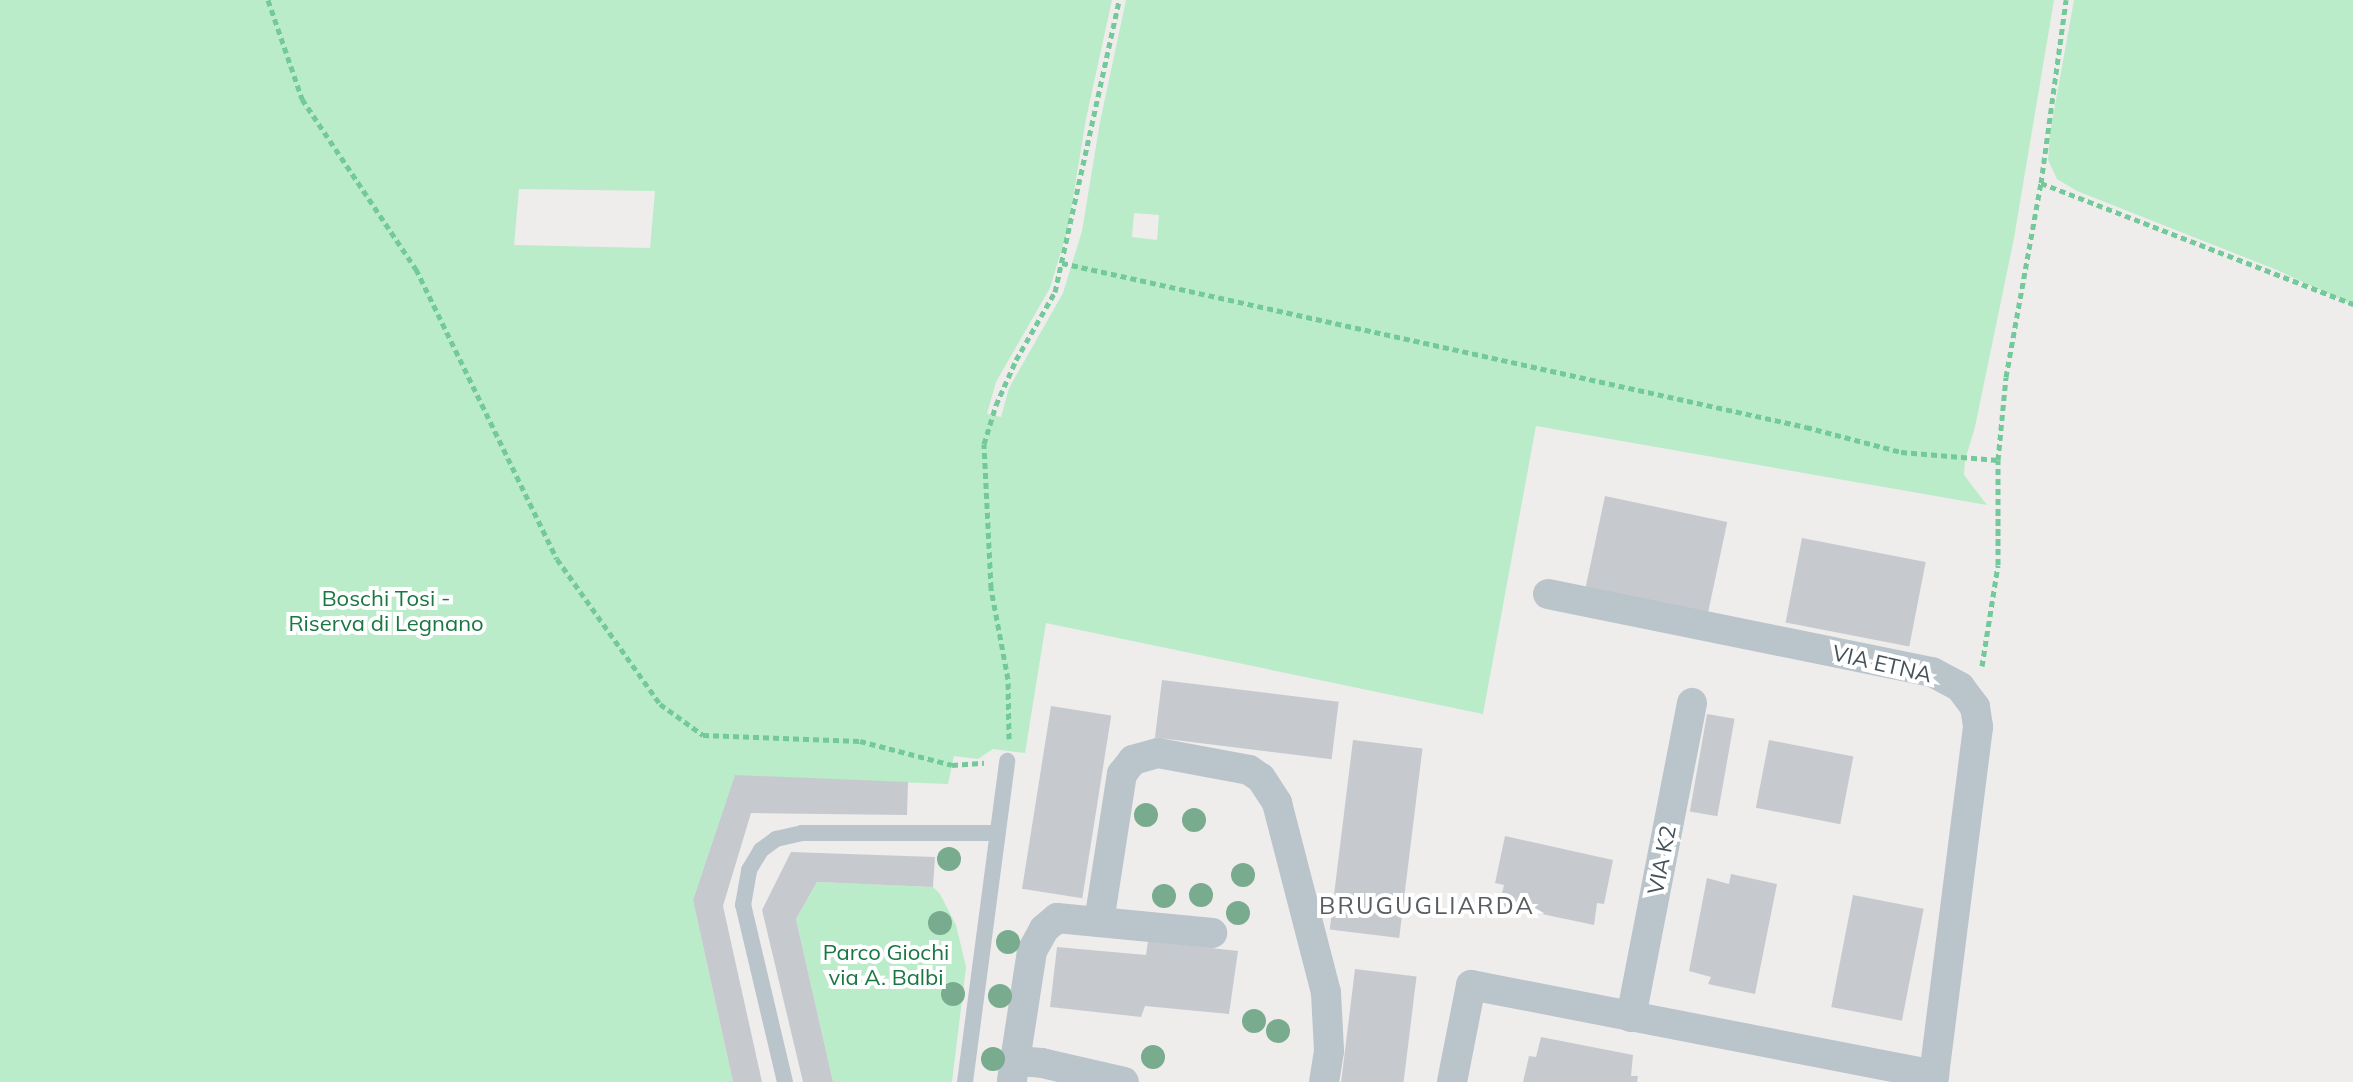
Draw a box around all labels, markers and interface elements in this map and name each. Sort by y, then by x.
park label: Boschi Tosi - Riserva di Legnano [288,585,484,636]
street label: VIA ETNA [1830,640,1934,688]
street label: VIA K2 [1642,823,1682,897]
district label: BRUGUGLIARDA [1319,892,1535,920]
park label: Parco Giochi via A. Balbi [823,939,949,990]

